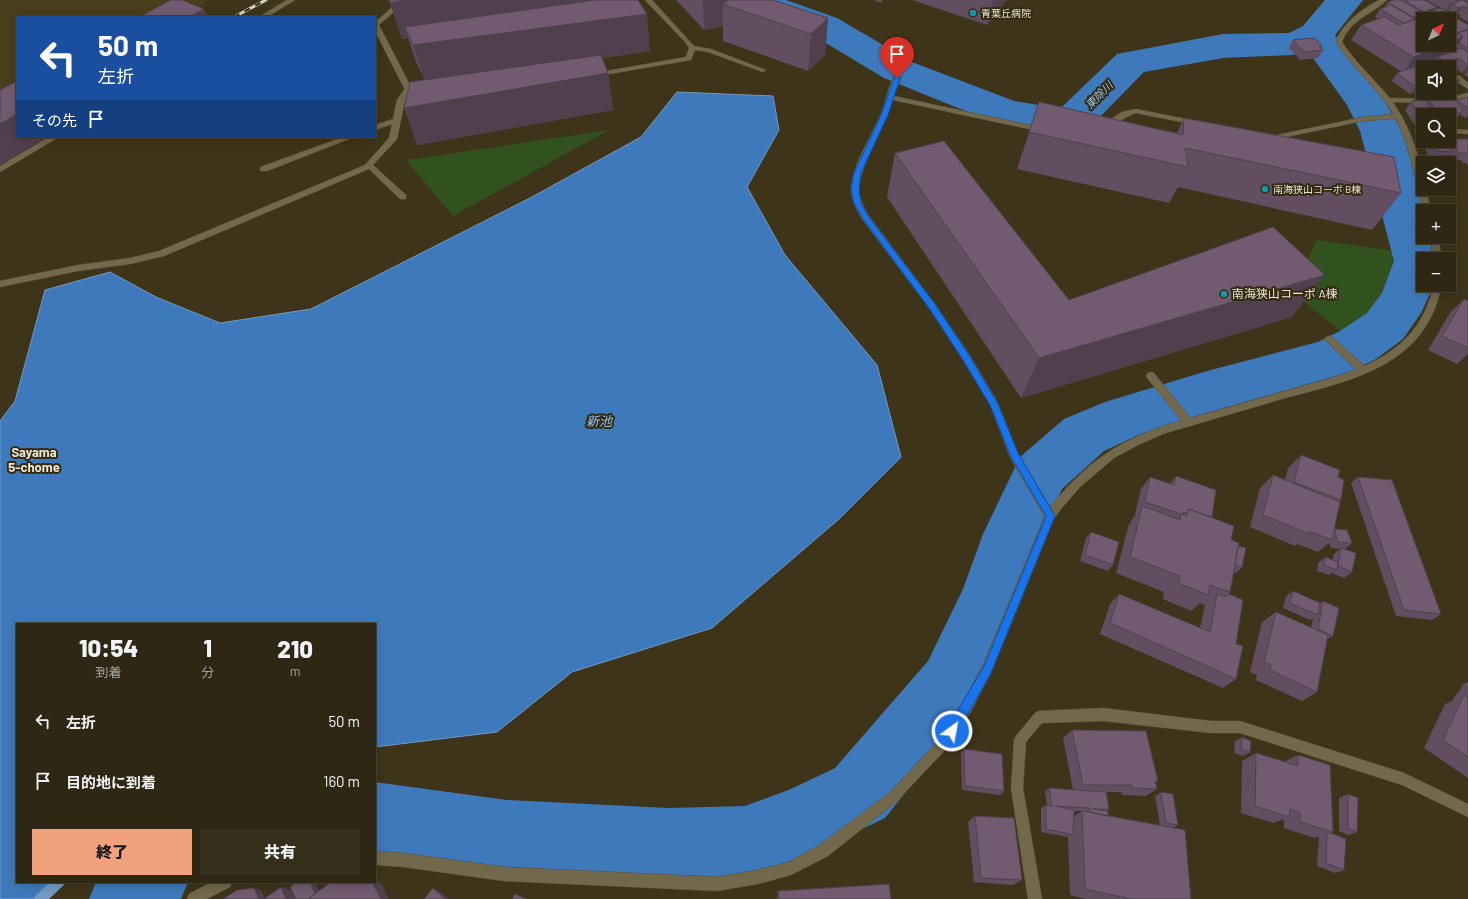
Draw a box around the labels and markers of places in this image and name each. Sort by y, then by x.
place label: 青葉丘病院 [981,7,1031,19]
marker: 青葉丘病院 [968,8,978,18]
pin [880,37,914,78]
place label: 南海狭山コーポ B棟 [1273,183,1361,195]
marker: 南海狭山コーポ B棟 [1260,184,1270,194]
place label: 南海狭山コーポ A棟 [1232,286,1338,300]
marker: 南海狭山コーポ A棟 [1219,289,1229,299]

